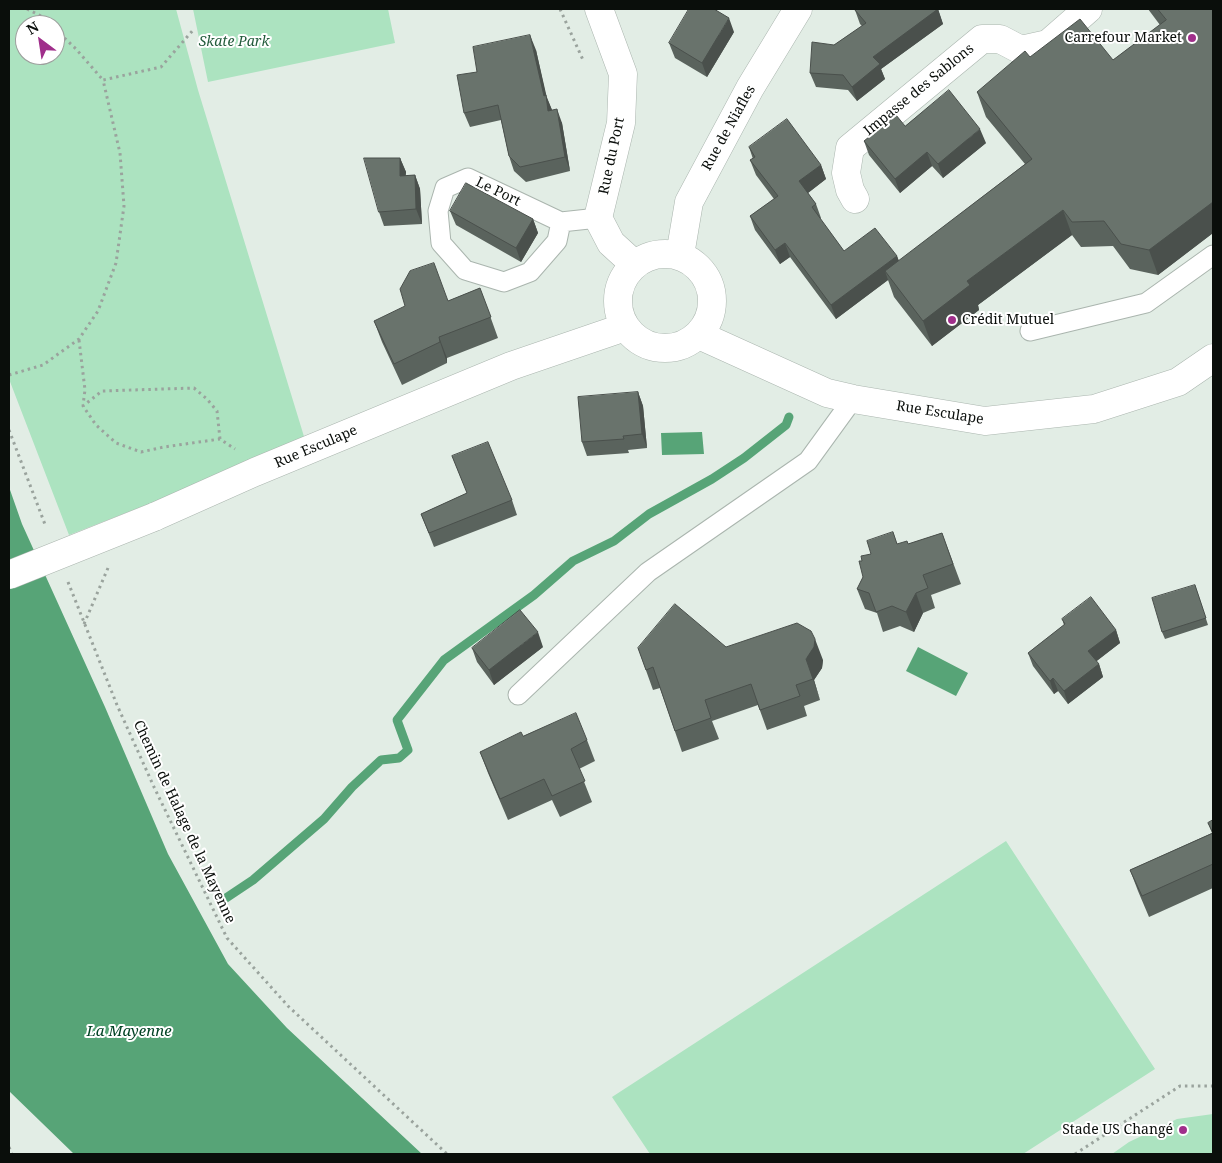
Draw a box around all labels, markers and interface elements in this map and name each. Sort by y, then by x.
north arrow [15,15,65,65]
text: N [23,17,42,39]
place label: Carrefour Market [1065,30,1182,46]
marker: Carrefour Market [1186,32,1198,44]
park label: Skate Park [199,34,269,50]
street label: Impasse des Sablons [861,41,977,139]
street label: Rue de Niafles [699,82,759,174]
street label: Rue du Port [596,116,628,196]
street label: Le Port [473,174,523,210]
place label: Crédit Mutuel [962,312,1054,328]
marker: Crédit Mutuel [946,314,958,326]
street label: Rue Esculape [895,398,985,428]
street label: Rue Esculape [272,422,360,472]
street label: Chemin de Halage de la Mayenne [129,718,239,926]
water label: La Mayenne [86,1023,172,1041]
place label: Stade US Changé [1062,1122,1173,1138]
marker: Stade US Changé [1177,1124,1189,1136]

